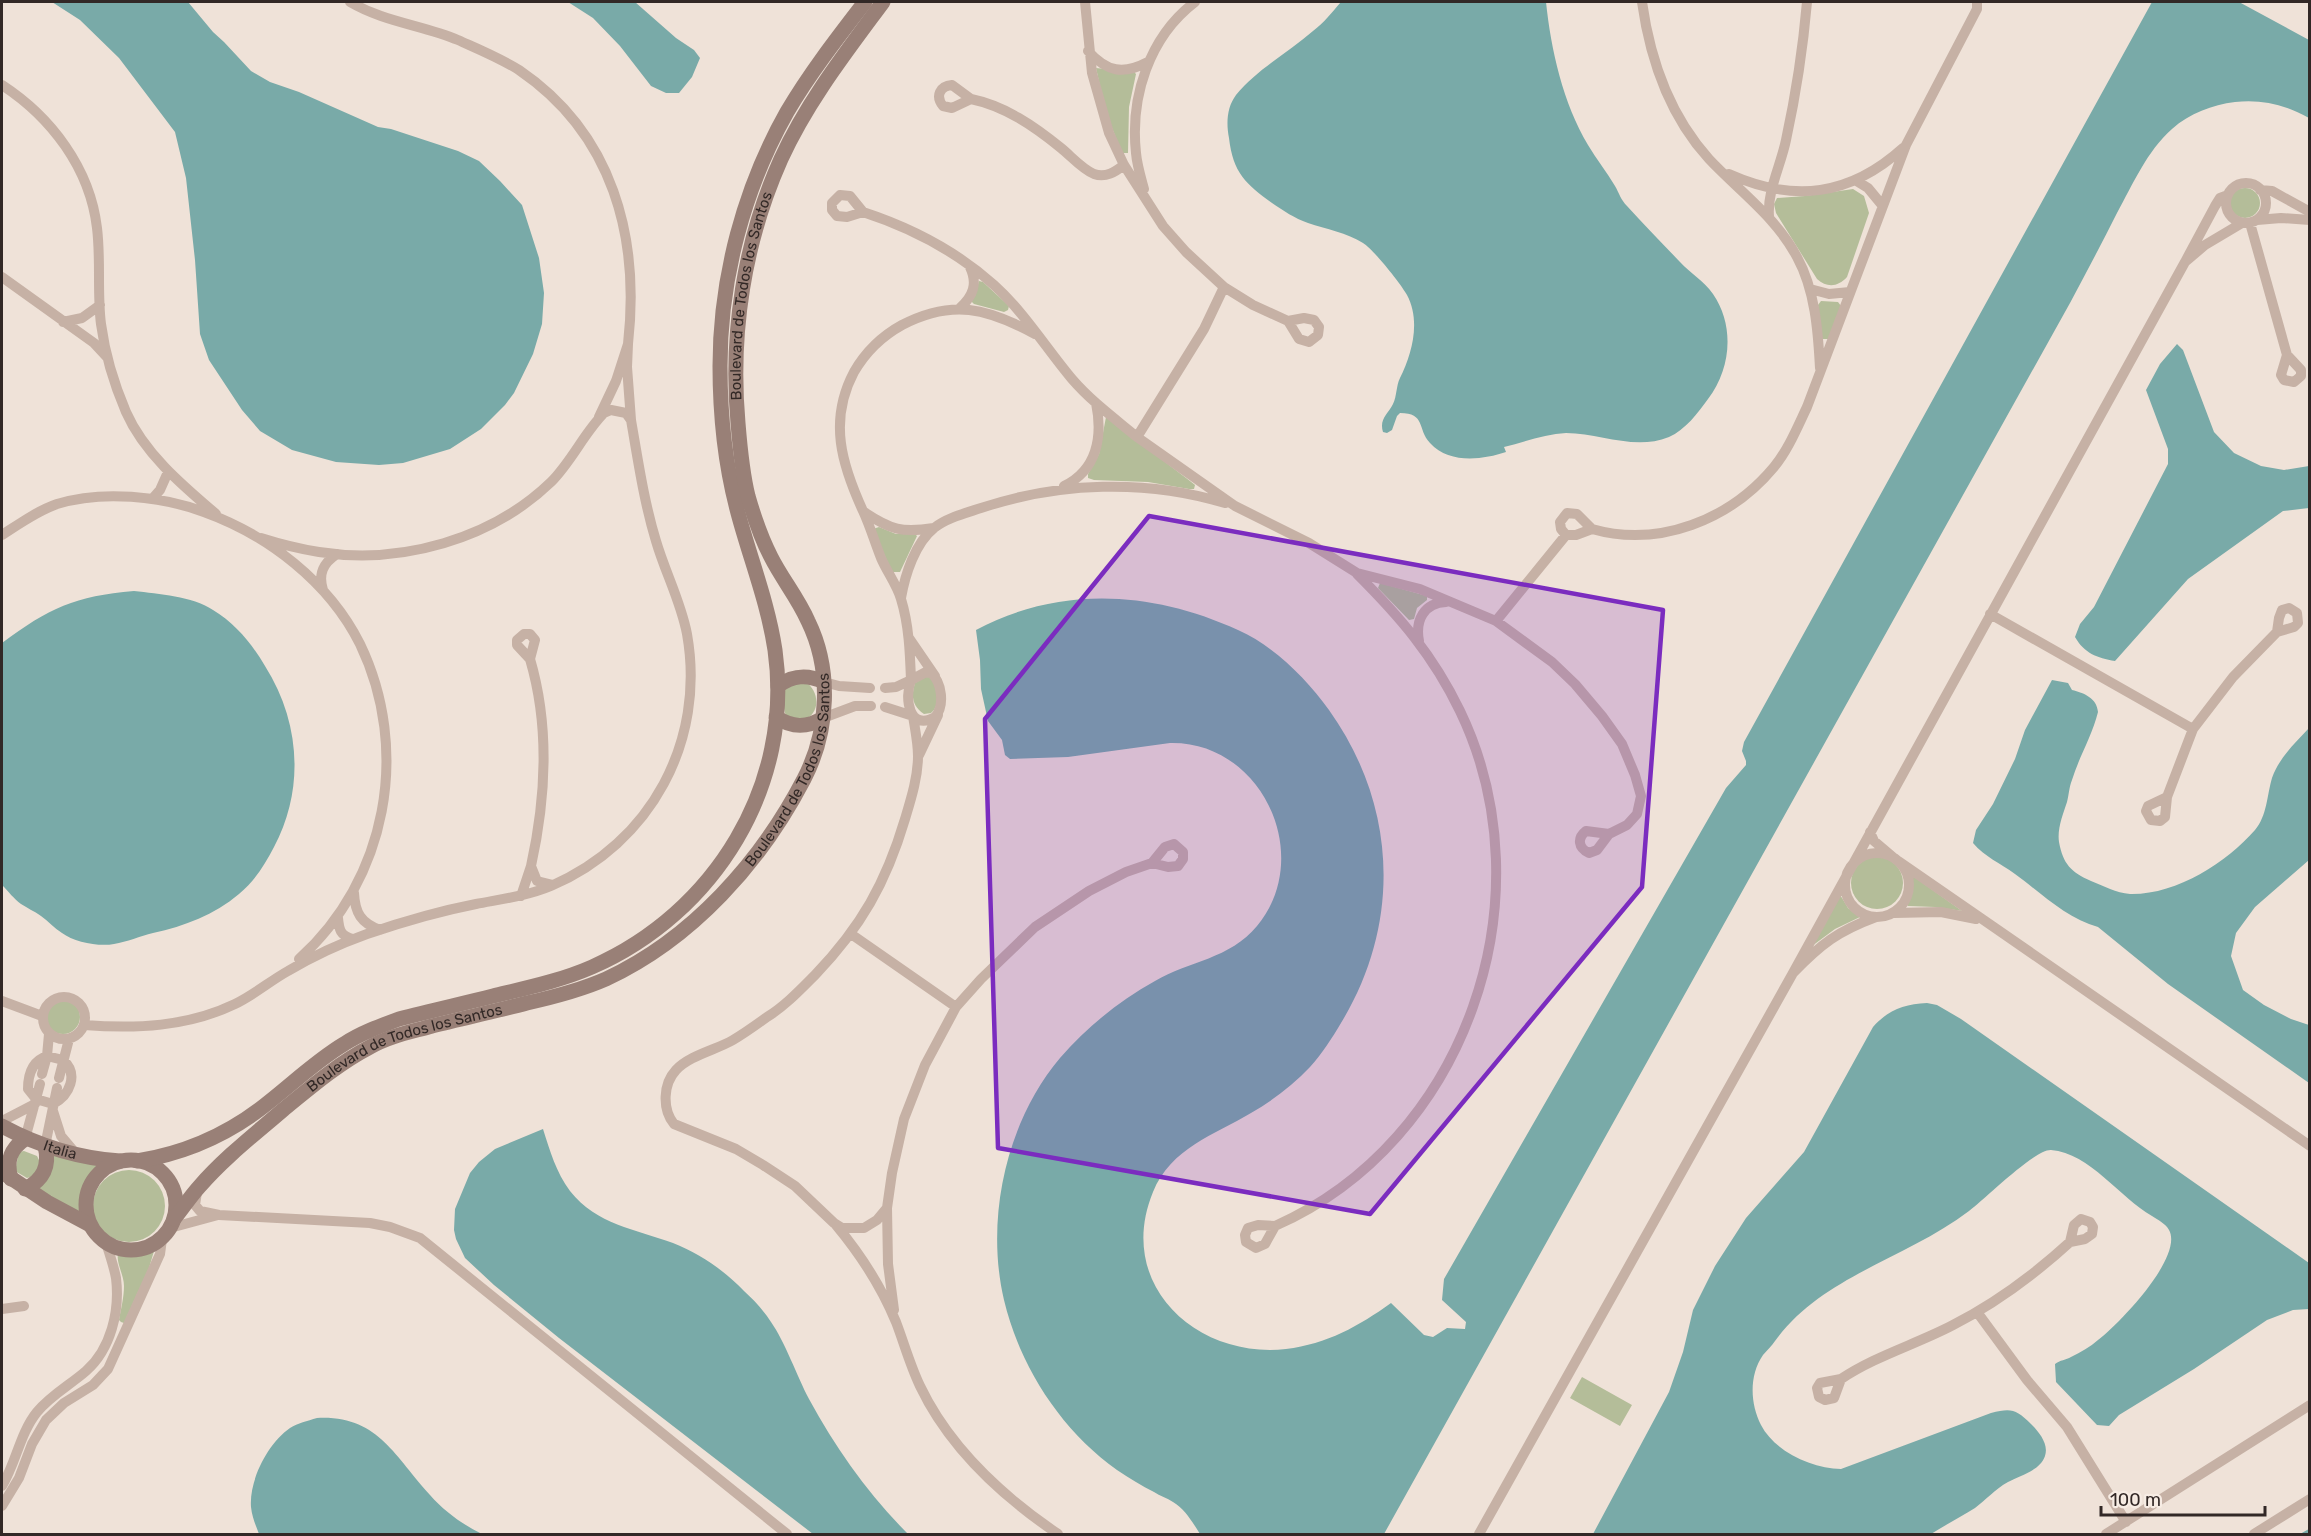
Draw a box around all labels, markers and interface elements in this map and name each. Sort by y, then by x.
street label: Boulevard de Todos los Santos [727,189,776,401]
street label: Boulevard de Todos los Santos [741,672,834,870]
street label: Boulevard de Todos los Santos [303,1000,505,1096]
street label: Italia [41,1136,79,1163]
scale bar [2101,1479,2264,1517]
text: 100 m [2110,1489,2161,1511]

